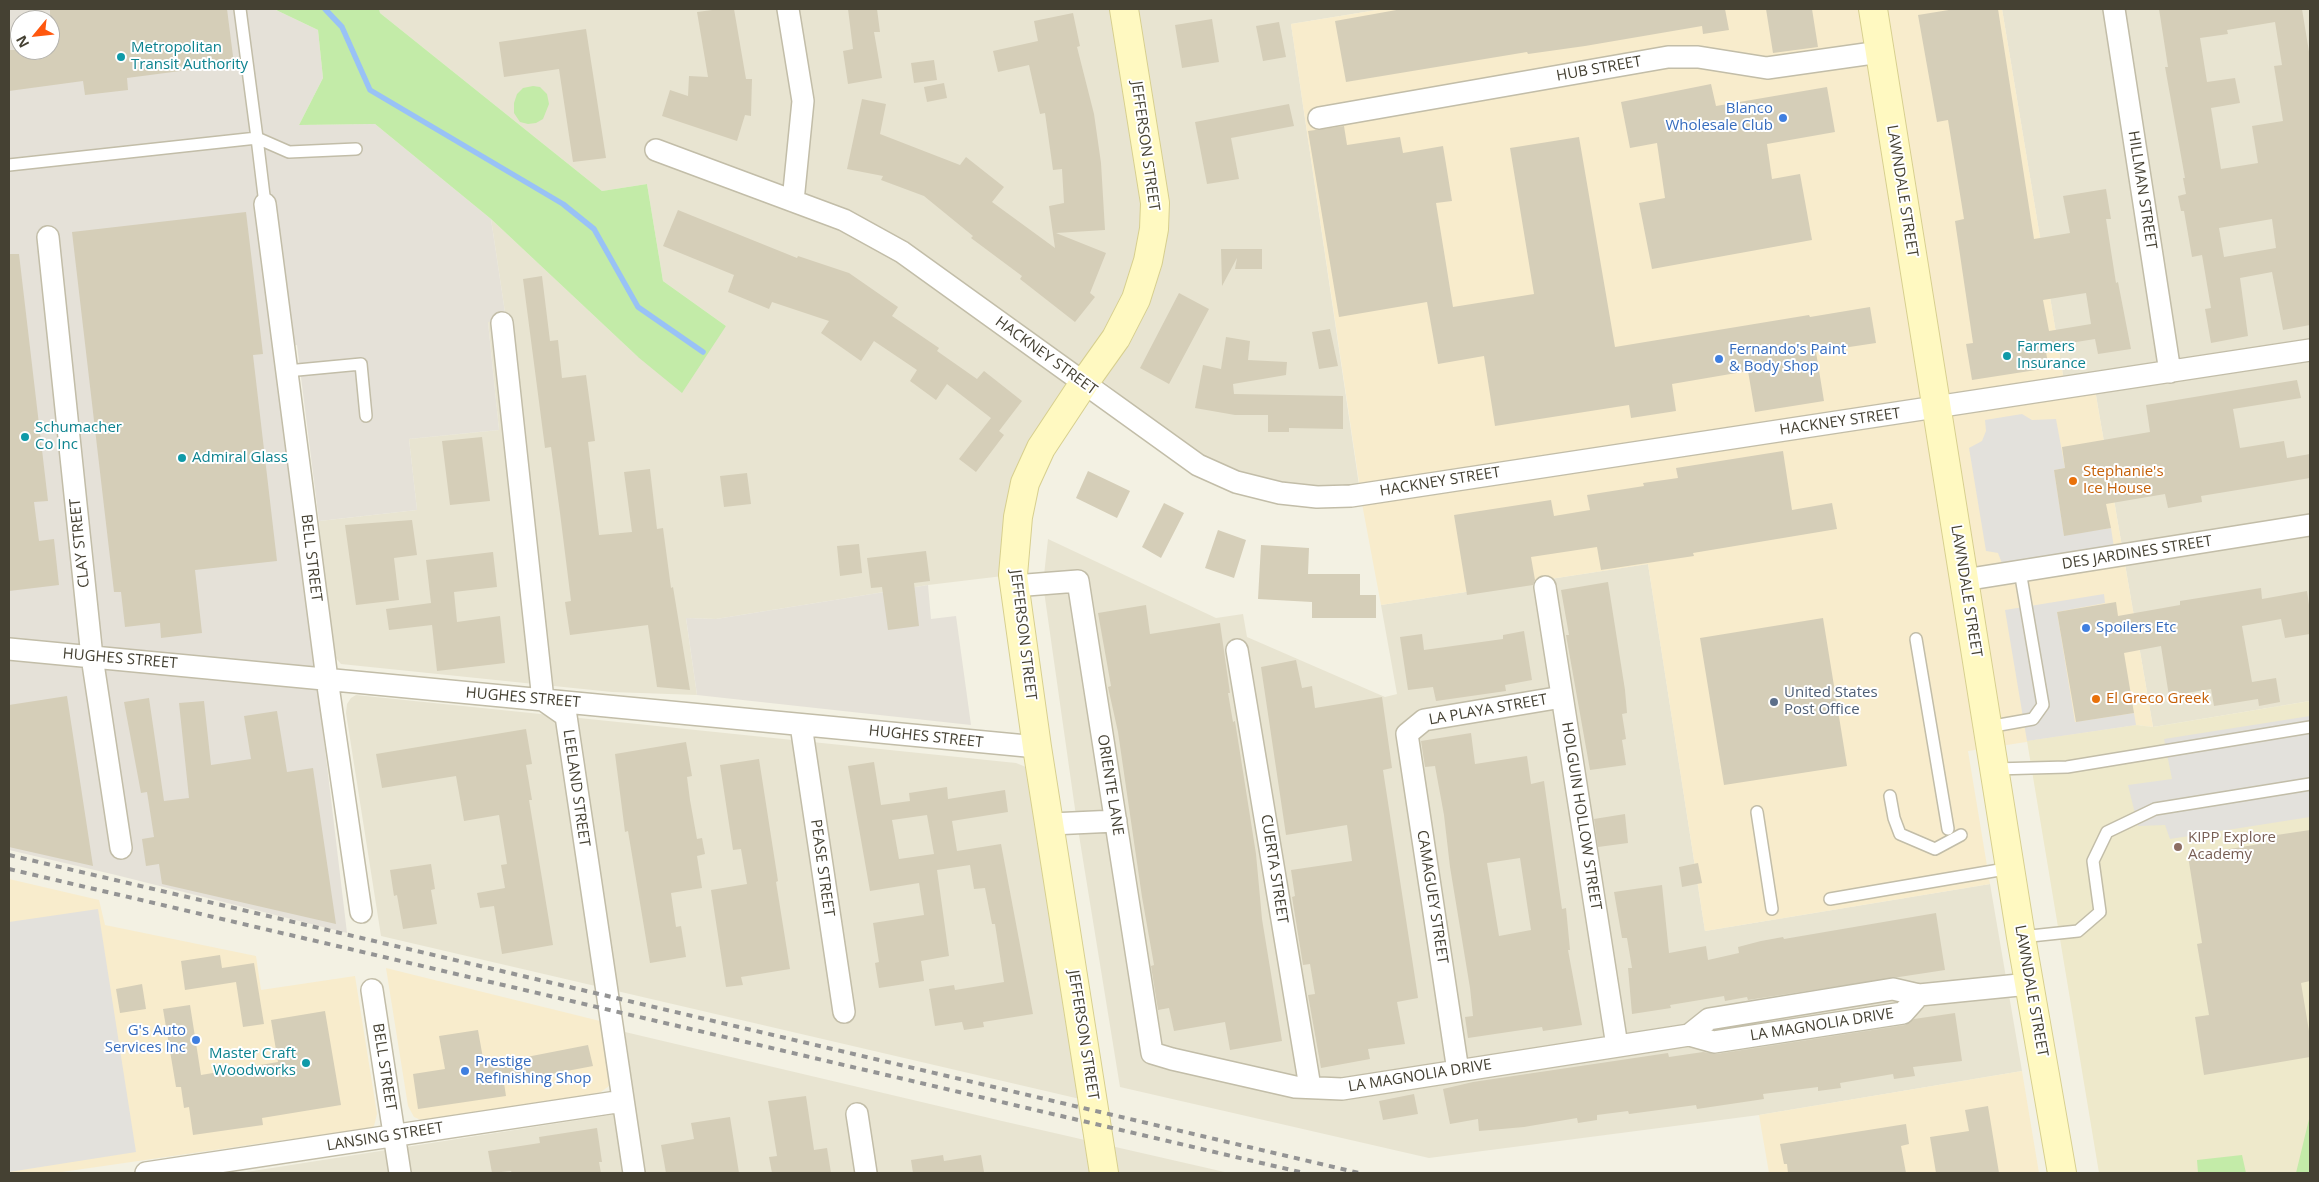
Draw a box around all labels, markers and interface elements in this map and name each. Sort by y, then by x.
north arrow [10,10,60,60]
text: N [11,32,33,51]
place label: Metropolitan Transit Authority [131,39,248,74]
marker: Metropolitan Transit Authority [115,51,127,63]
street label: HUB STREET [1555,53,1643,85]
street label: JEFFERSON STREET [1127,80,1163,212]
place label: Blanco Wholesale Club [1666,100,1773,135]
marker: Blanco Wholesale Club [1777,112,1789,124]
street label: LAWNDALE STREET [1883,124,1921,258]
street label: HILLMAN STREET [2124,129,2160,251]
street label: HACKNEY STREET [991,313,1101,399]
place label: Farmers Insurance [2017,338,2086,373]
place label: Fernando's Paint & Body Shop [1729,341,1846,376]
marker: Farmers Insurance [2001,350,2013,362]
marker: Fernando's Paint & Body Shop [1713,353,1725,365]
street label: HACKNEY STREET [1778,405,1902,439]
place label: Schumacher Co Inc [35,419,122,454]
marker: Schumacher Co Inc [19,431,31,443]
place label: Admiral Glass [192,449,288,467]
marker: Admiral Glass [176,452,188,464]
place label: Stephanie's Ice House [2083,463,2164,498]
street label: HACKNEY STREET [1378,464,1502,500]
marker: Stephanie's Ice House [2067,475,2079,487]
street label: CLAY STREET [66,497,94,589]
street label: BELL STREET [297,513,325,603]
street label: LAWNDALE STREET [1947,524,1985,658]
street label: DES JARDINES STREET [2061,532,2213,574]
street label: JEFFERSON STREET [1006,569,1040,701]
place label: Spoilers Etc [2096,619,2176,637]
marker: Spoilers Etc [2080,622,2092,634]
street label: HUGHES STREET [62,645,178,673]
street label: HUGHES STREET [465,684,581,712]
place label: United States Post Office [1784,684,1878,719]
place label: El Greco Greek [2106,690,2209,708]
street label: LA PLAYA STREET [1427,691,1549,729]
marker: El Greco Greek [2090,693,2102,705]
marker: United States Post Office [1768,696,1780,708]
street label: HOLGUIN HOLLOW STREET [1557,721,1605,911]
street label: HUGHES STREET [868,722,984,752]
street label: LEELAND STREET [559,728,593,848]
street label: ORIENTE LANE [1093,733,1127,837]
street label: CUERTA STREET [1256,813,1292,925]
street label: PEASE STREET [806,818,838,918]
street label: CAMAGUEY STREET [1413,829,1451,965]
place label: KIPP Explore Academy [2188,829,2276,864]
marker: KIPP Explore Academy [2172,841,2184,853]
street label: LAWNDALE STREET [2011,924,2051,1058]
street label: JEFFERSON STREET [1064,969,1102,1101]
street label: LA MAGNOLIA DRIVE [1749,1005,1895,1045]
place label: G's Auto Services Inc [105,1022,186,1057]
street label: BELL STREET [368,1022,400,1112]
marker: G's Auto Services Inc [190,1034,202,1046]
place label: Master Craft Woodworks [209,1045,296,1080]
place label: Prestige Refinishing Shop [475,1053,591,1088]
street label: LA MAGNOLIA DRIVE [1347,1056,1493,1096]
marker: Master Craft Woodworks [300,1057,312,1069]
marker: Prestige Refinishing Shop [459,1065,471,1077]
street label: LANSING STREET [325,1119,445,1155]

